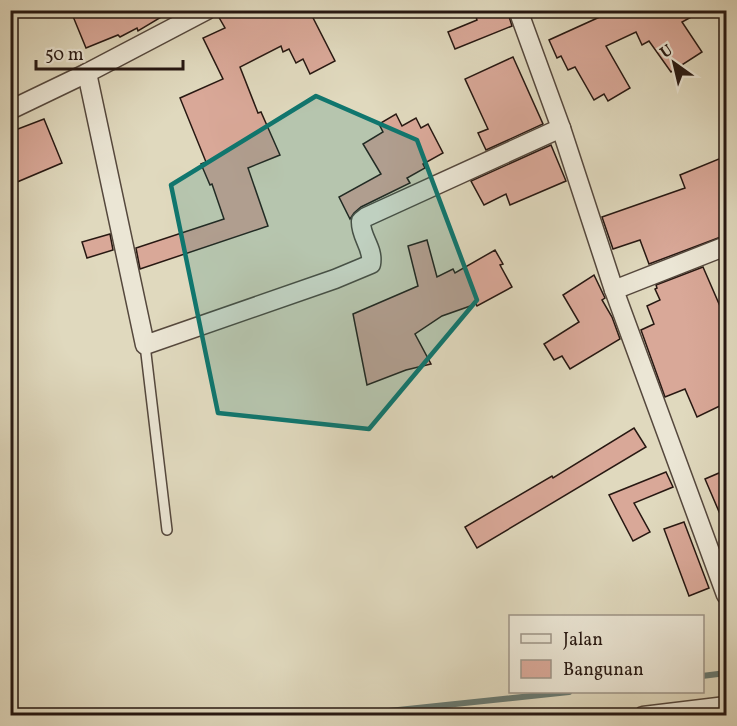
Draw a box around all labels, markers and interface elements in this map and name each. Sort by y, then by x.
scale bar [36,33,183,71]
north arrow [644,33,704,93]
text: U [656,40,677,64]
text: 50 m [45,43,84,68]
legend [509,615,704,693]
text: Jalan [563,628,603,653]
text: Bangunan [563,658,644,683]

